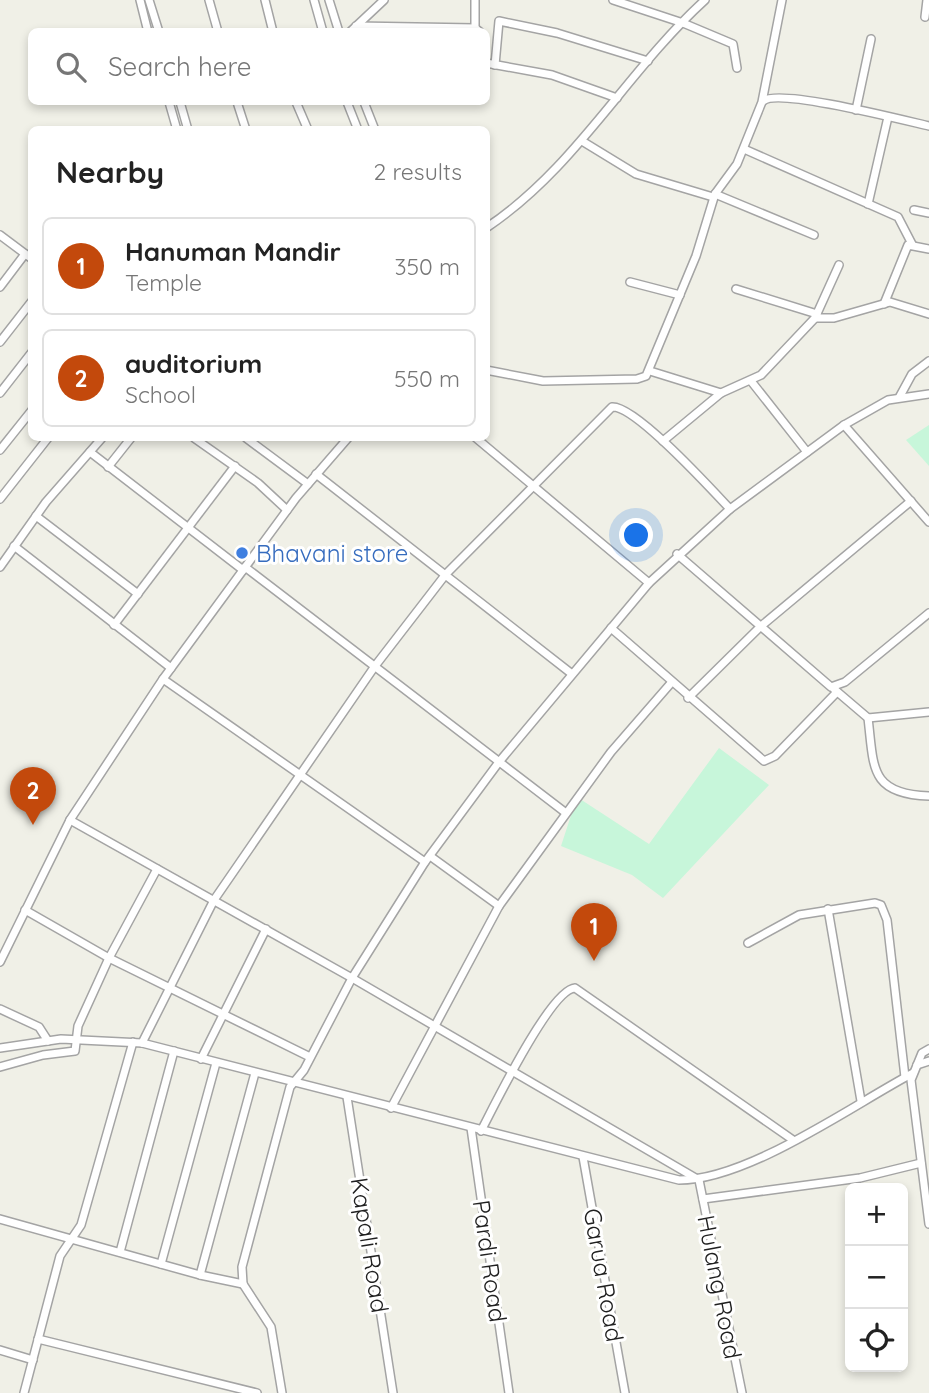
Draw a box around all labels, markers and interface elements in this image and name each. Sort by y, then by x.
search box [28,28,490,105]
icon: search [52,48,90,86]
text: Search here [108,50,252,83]
text: Nearby [56,153,164,191]
text: 2 results [373,157,462,186]
text: Hanuman Mandir [125,235,341,268]
text: 1 [77,252,85,281]
text: 350 m [394,252,460,281]
text: Temple [125,268,202,297]
text: auditorium [125,347,262,380]
text: 2 [74,364,88,393]
text: 550 m [394,364,460,393]
text: School [125,380,196,409]
your location [619,518,653,552]
place label: Bhavani store [256,538,408,568]
marker: Bhavani store [234,545,250,561]
pin: 2 [10,767,56,825]
pin: 1 [571,903,617,961]
street label: Kapali Road [345,1175,395,1315]
map controls [845,1183,908,1372]
button: + [845,1183,908,1246]
street label: Pardi Road [467,1198,513,1324]
street label: Garua Road [577,1206,631,1344]
street label: Hulang Road [691,1213,749,1361]
button: − [845,1246,908,1309]
button: locate [845,1309,908,1372]

